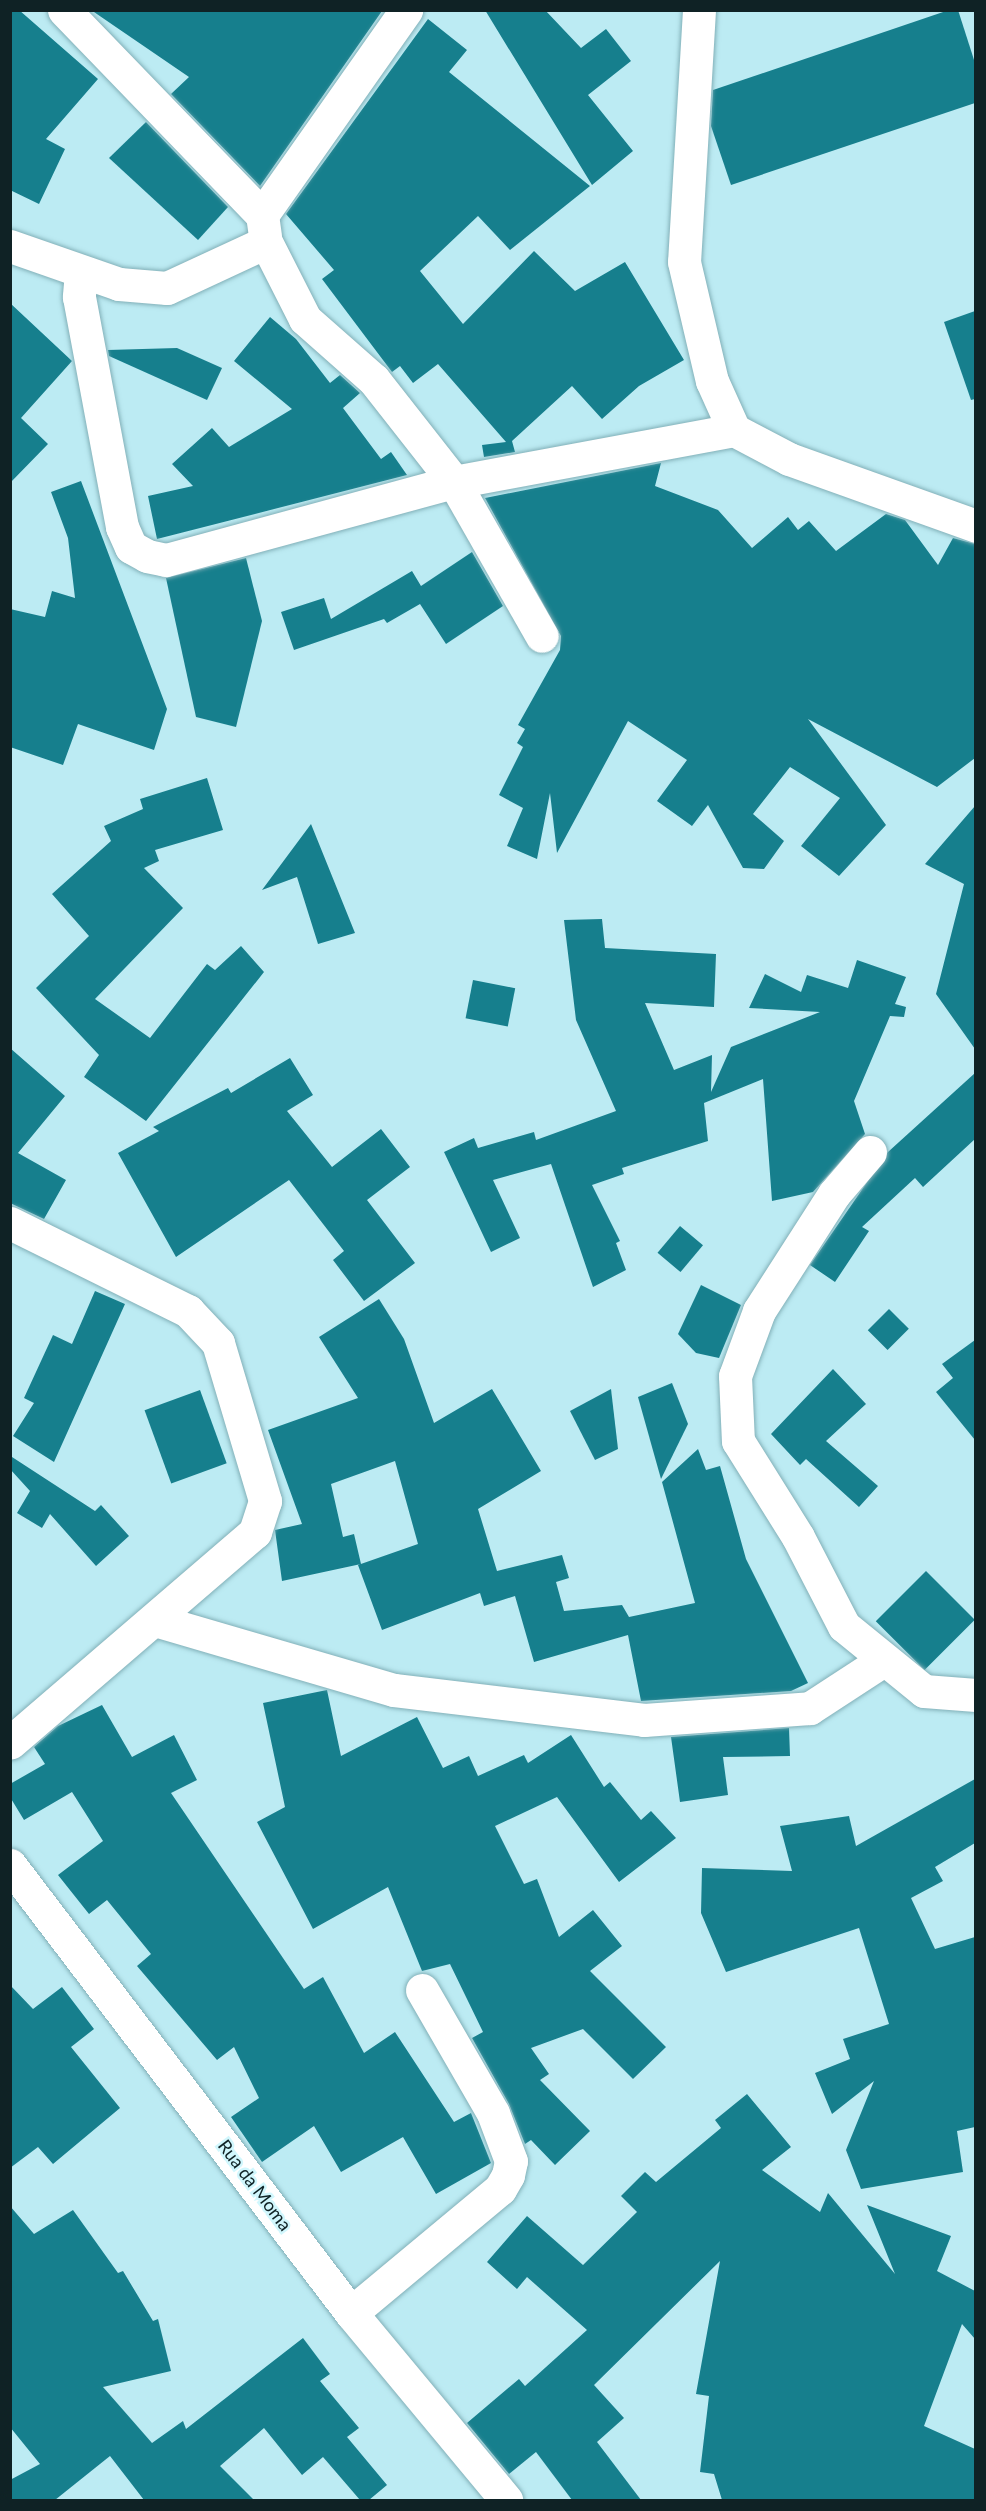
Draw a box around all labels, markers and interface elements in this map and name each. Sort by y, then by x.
street label: Rua da Moma [214,2135,296,2235]

